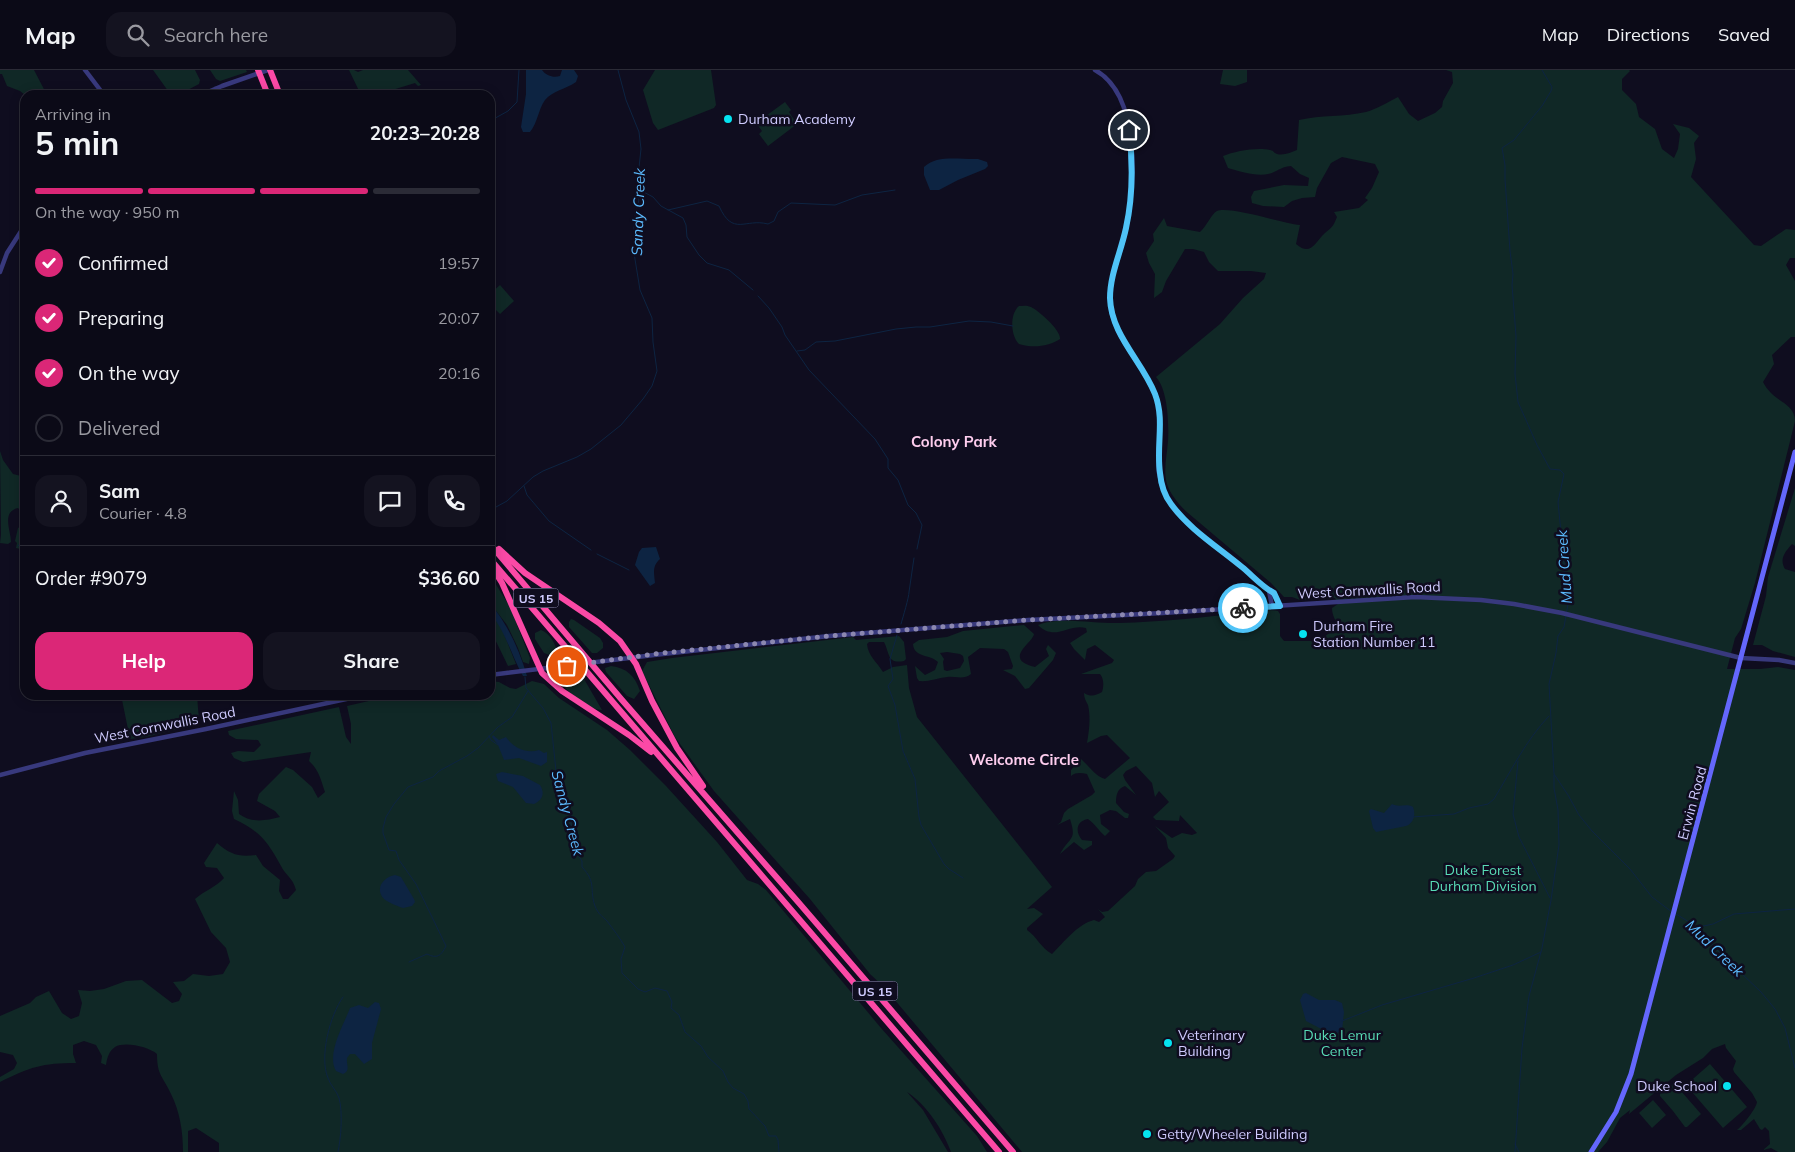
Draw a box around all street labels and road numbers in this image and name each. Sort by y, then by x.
street label: West Cornwallis Road [1297,577,1441,603]
road number: US 15 [514,588,558,608]
street label: West Cornwallis Road [93,702,237,748]
street label: Erwin Road [1674,764,1710,842]
road number: US 15 [852,981,898,1000]

